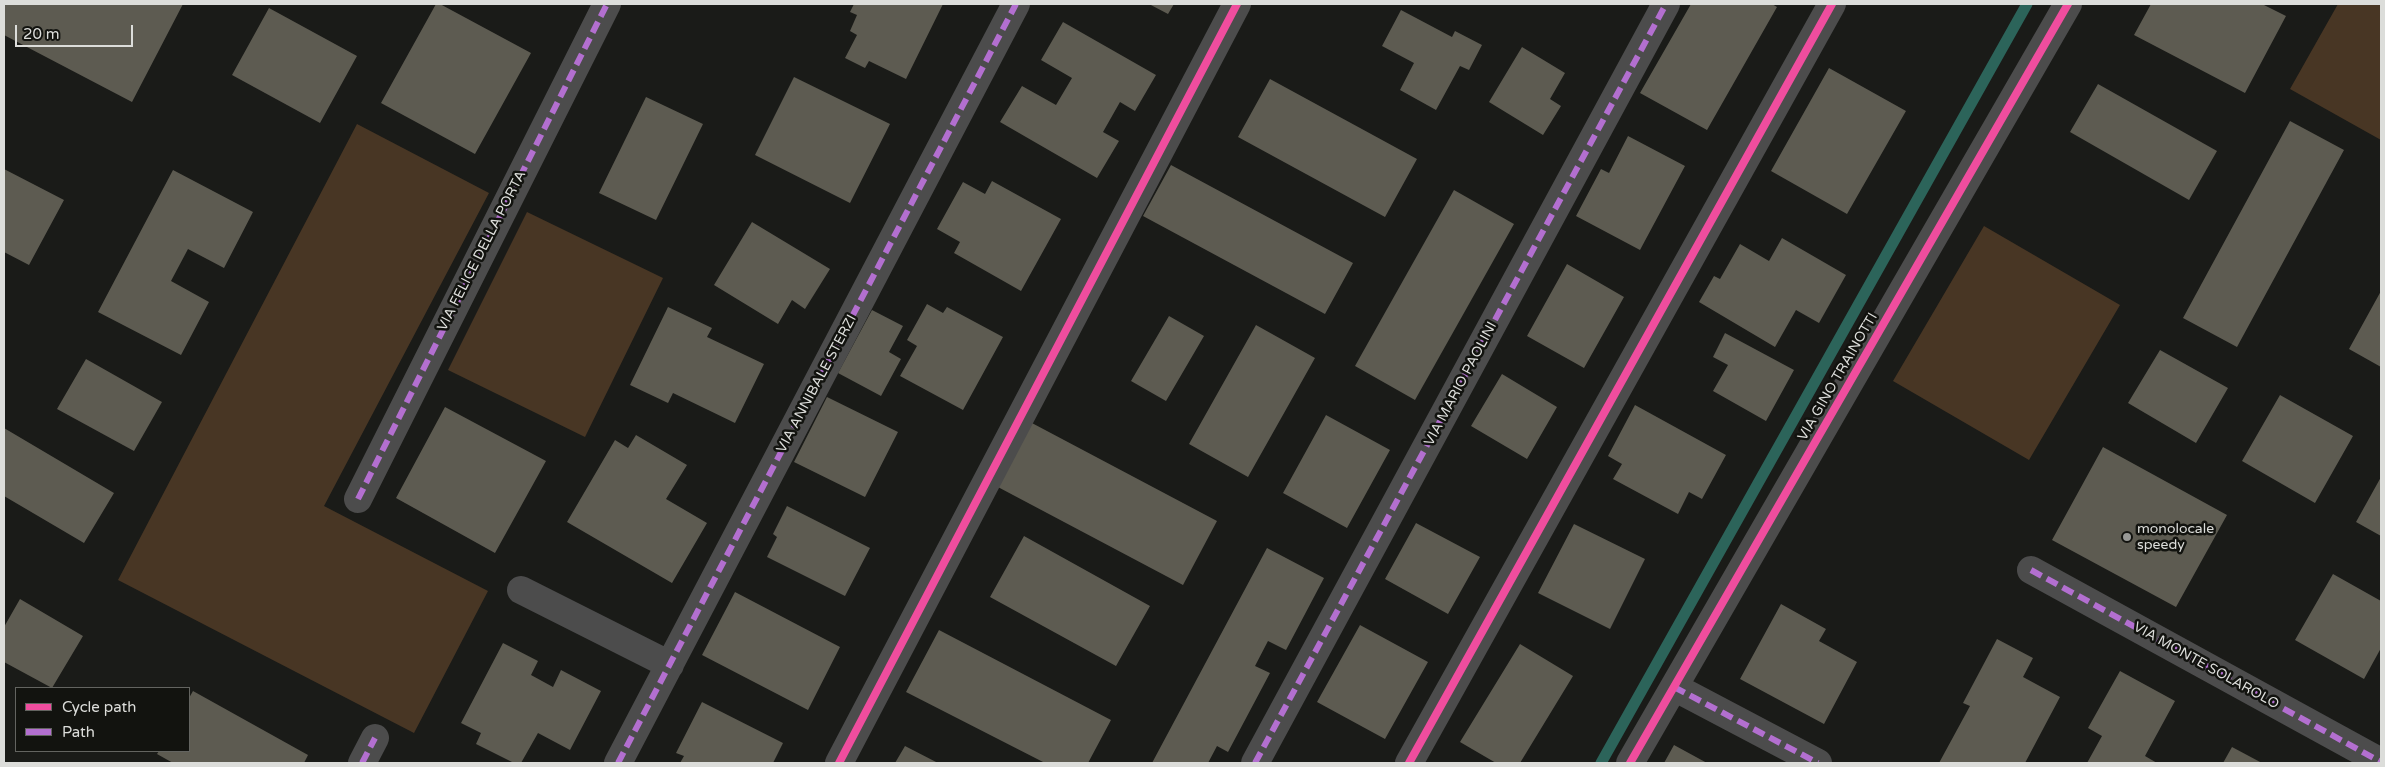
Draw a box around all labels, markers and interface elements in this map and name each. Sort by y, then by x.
scale bar [18,15,135,47]
text: 20 m [23,25,60,43]
street label: VIA FELICE DELLA PORTA [434,168,530,334]
street label: VIA GINO TRAINOTTI [1795,310,1881,444]
street label: VIA ANNIBALE STERZI [773,312,861,456]
street label: VIA MARIO PAOLINI [1421,319,1501,449]
place label: monolocale speedy [2137,521,2214,554]
marker: monolocale speedy [2121,531,2133,543]
street label: VIA MONTE SOLAROLO [2130,619,2282,713]
legend [15,687,190,752]
text: Cycle path [62,698,136,716]
text: Path [62,723,95,741]

